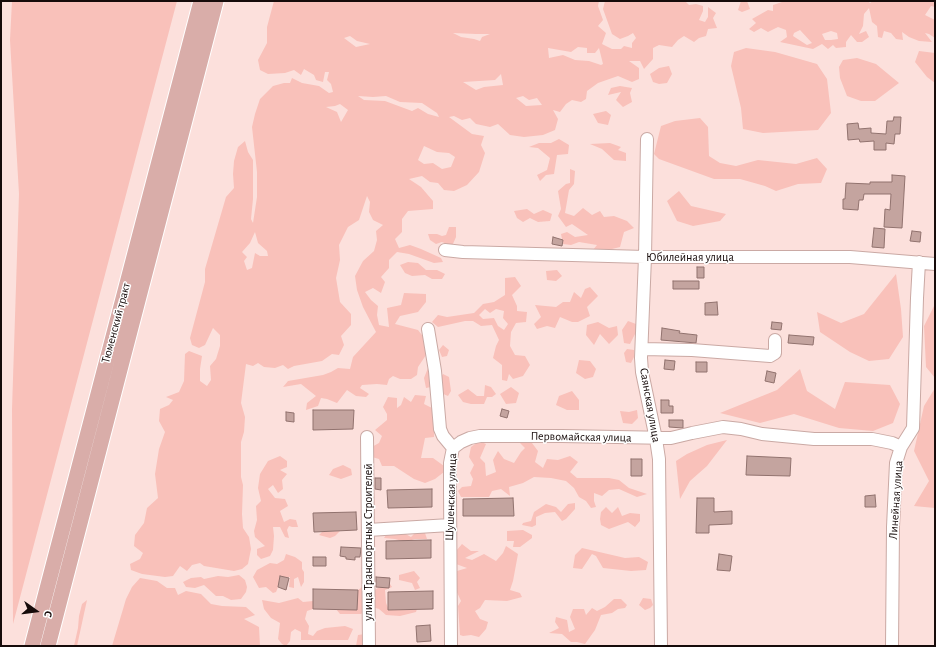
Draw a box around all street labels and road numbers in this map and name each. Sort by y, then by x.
street label: Юбилейная улица [646,250,734,264]
street label: Тюменский тракт [98,281,134,365]
street label: Саянская улица [636,367,664,443]
street label: Первомайская улица [530,429,632,445]
street label: Шушенская улица [442,453,460,541]
street label: Линейная улица [886,460,906,540]
street label: улица Транспортных Строителей [361,463,375,621]

